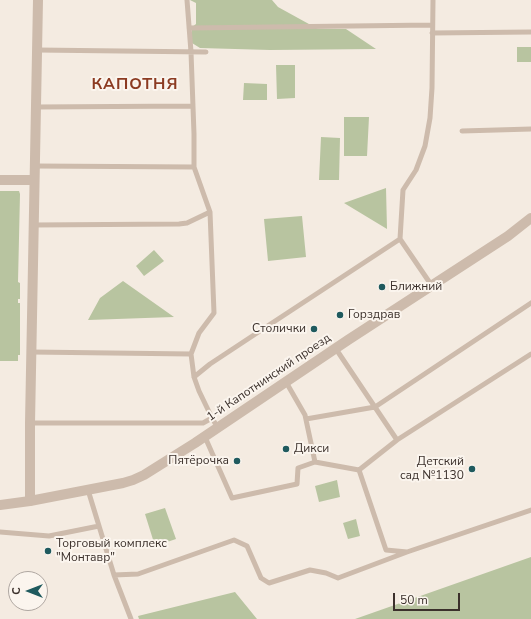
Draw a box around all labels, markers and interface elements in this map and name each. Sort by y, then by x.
district label: КАПОТНЯ [92,75,178,95]
place label: Ближний [390,280,442,294]
marker: Ближний [377,282,387,292]
place label: Горздрав [348,308,400,322]
marker: Горздрав [335,310,345,320]
place label: Столички [252,322,306,336]
marker: Столички [309,324,319,334]
street label: 1-й Капотнинский проезд [204,331,334,425]
place label: Дикси [294,442,329,456]
marker: Дикси [281,444,291,454]
place label: Пятёрочка [168,454,229,468]
place label: Детский сад №1130 [400,455,464,483]
marker: Пятёрочка [232,456,242,466]
marker: Детский сад №1130 [467,464,477,474]
place label: Торговый комплекс "Монтавр" [56,537,167,565]
marker: Торговый комплекс "Монтавр" [43,546,53,556]
north arrow [8,571,48,611]
scale bar [395,585,462,611]
text: С [9,587,24,595]
text: 50 m [400,592,428,608]

